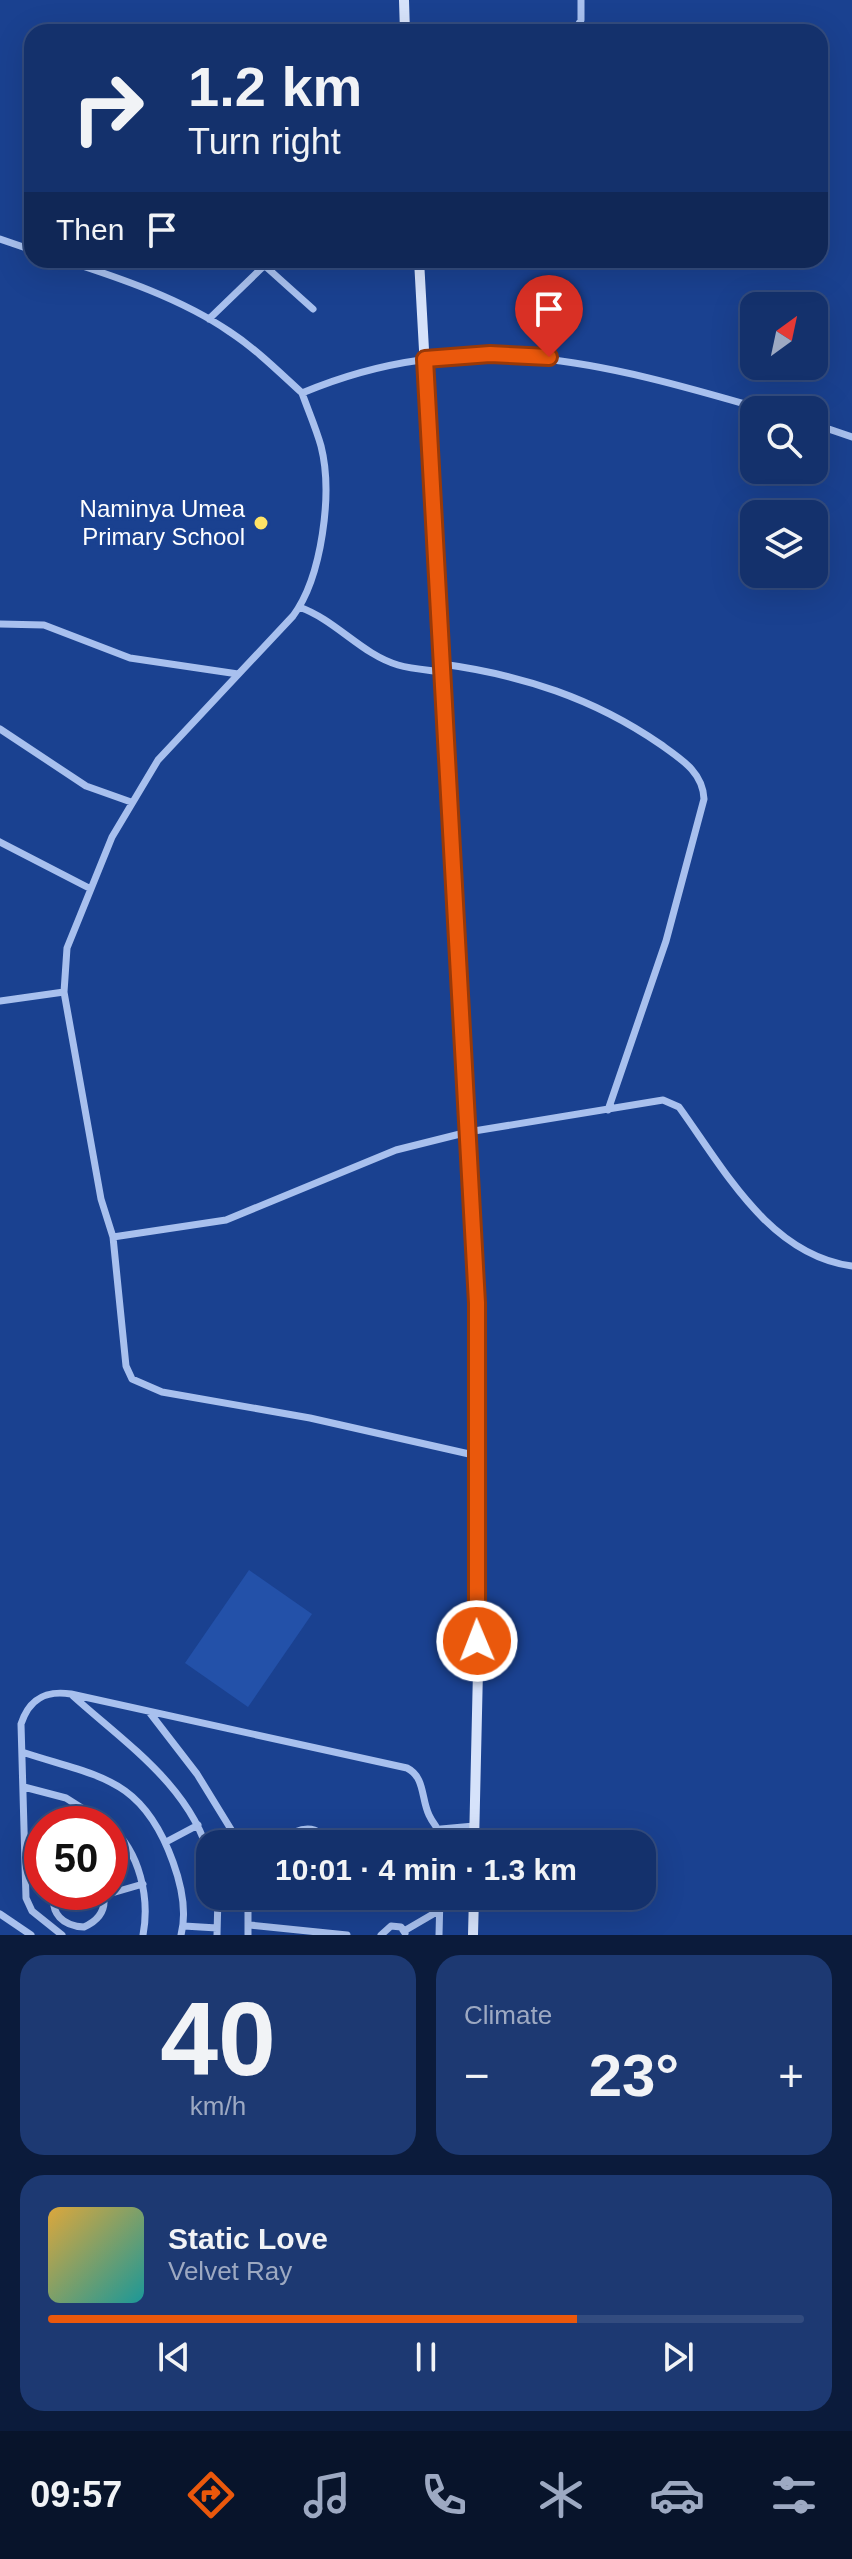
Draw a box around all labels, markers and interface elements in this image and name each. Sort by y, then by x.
text: 1.2 km [188,55,362,118]
icon: right [56,56,160,160]
text: Turn right [188,121,341,162]
icon: arrive [140,208,184,252]
text: Then [56,213,124,246]
pin [515,275,583,357]
icon: arrive [527,287,571,331]
north arrow [740,292,828,380]
map controls [740,292,828,588]
button: search [740,396,828,484]
place label: Naminya Umea Primary School [80,495,246,550]
button: layers [740,500,828,588]
marker: Naminya Umea Primary School [252,514,270,532]
position arrow [435,1599,519,1683]
speed limit sign: 50 [24,1806,128,1910]
text: 10:01 · 4 min · 1.3 km [275,1853,577,1886]
text: 40 [160,1981,276,2097]
text: Climate [464,2000,552,2030]
text: 23° [589,2042,679,2109]
text: − [464,2051,490,2100]
text: + [778,2051,804,2100]
text: km/h [190,2091,246,2121]
text: Static Love [168,2222,328,2255]
text: Velvet Ray [168,2256,292,2286]
icon: previous [152,2335,196,2379]
icon: pause [404,2335,448,2379]
icon: next [656,2335,700,2379]
icon: directions [183,2467,239,2523]
icon: music [299,2467,355,2523]
icon: phone [416,2467,472,2523]
icon: climate [533,2467,589,2523]
icon: car [649,2467,705,2523]
icon: filters [766,2467,822,2523]
text: 09:57 [30,2474,122,2515]

